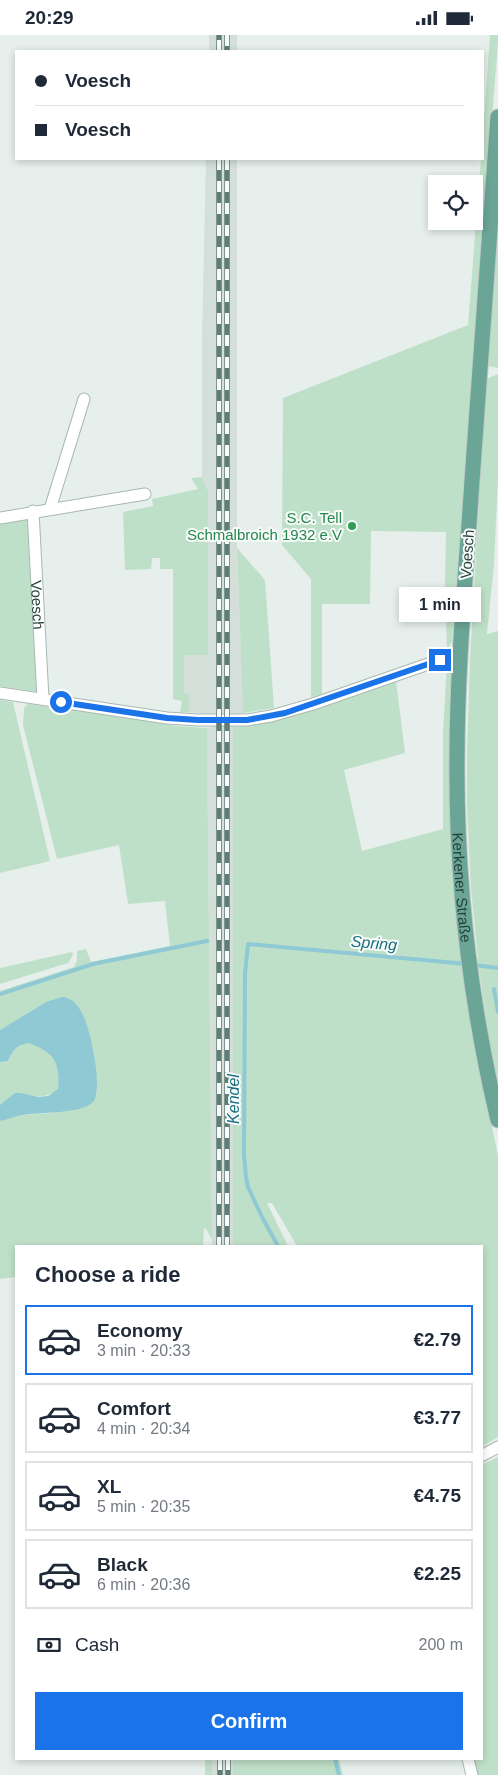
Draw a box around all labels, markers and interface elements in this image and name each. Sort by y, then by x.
text: 20:29 [25,7,74,28]
text: Voesch [65,70,131,91]
text: Voesch [65,119,131,140]
map controls [428,175,483,230]
button: locate [428,175,483,230]
place label: S.C. Tell Schmalbroich 1932 e.V [187,509,342,543]
marker: S.C. Tell Schmalbroich 1932 e.V [346,520,358,532]
street label: Voesch [457,529,477,579]
street label: Voesch [28,580,48,630]
callout: 1 min [399,587,481,623]
text: 1 min [419,596,461,613]
route end [429,649,451,671]
route start [50,691,72,713]
street label: Kerkener Straße [450,832,475,943]
water label: Spring [350,933,398,953]
water label: Kendel [225,1074,242,1124]
text: Choose a ride [35,1262,180,1287]
icon: car [37,1318,82,1363]
text: Economy [97,1320,183,1341]
text: €2.79 [413,1329,461,1350]
text: 3 min · 20:33 [97,1342,190,1359]
icon: car [37,1396,82,1441]
text: Comfort [97,1398,171,1419]
text: €3.77 [413,1407,461,1428]
text: 4 min · 20:34 [97,1420,190,1437]
icon: car [37,1474,82,1519]
text: XL [97,1476,121,1497]
text: €4.75 [413,1485,461,1506]
text: 5 min · 20:35 [97,1498,190,1515]
icon: car [37,1552,82,1597]
text: Black [97,1554,148,1575]
text: €2.25 [413,1563,461,1584]
text: 6 min · 20:36 [97,1576,190,1593]
icon: cash [35,1631,63,1659]
text: Cash [75,1634,119,1655]
text: 200 m [419,1636,463,1653]
button: Confirm [35,1692,463,1750]

